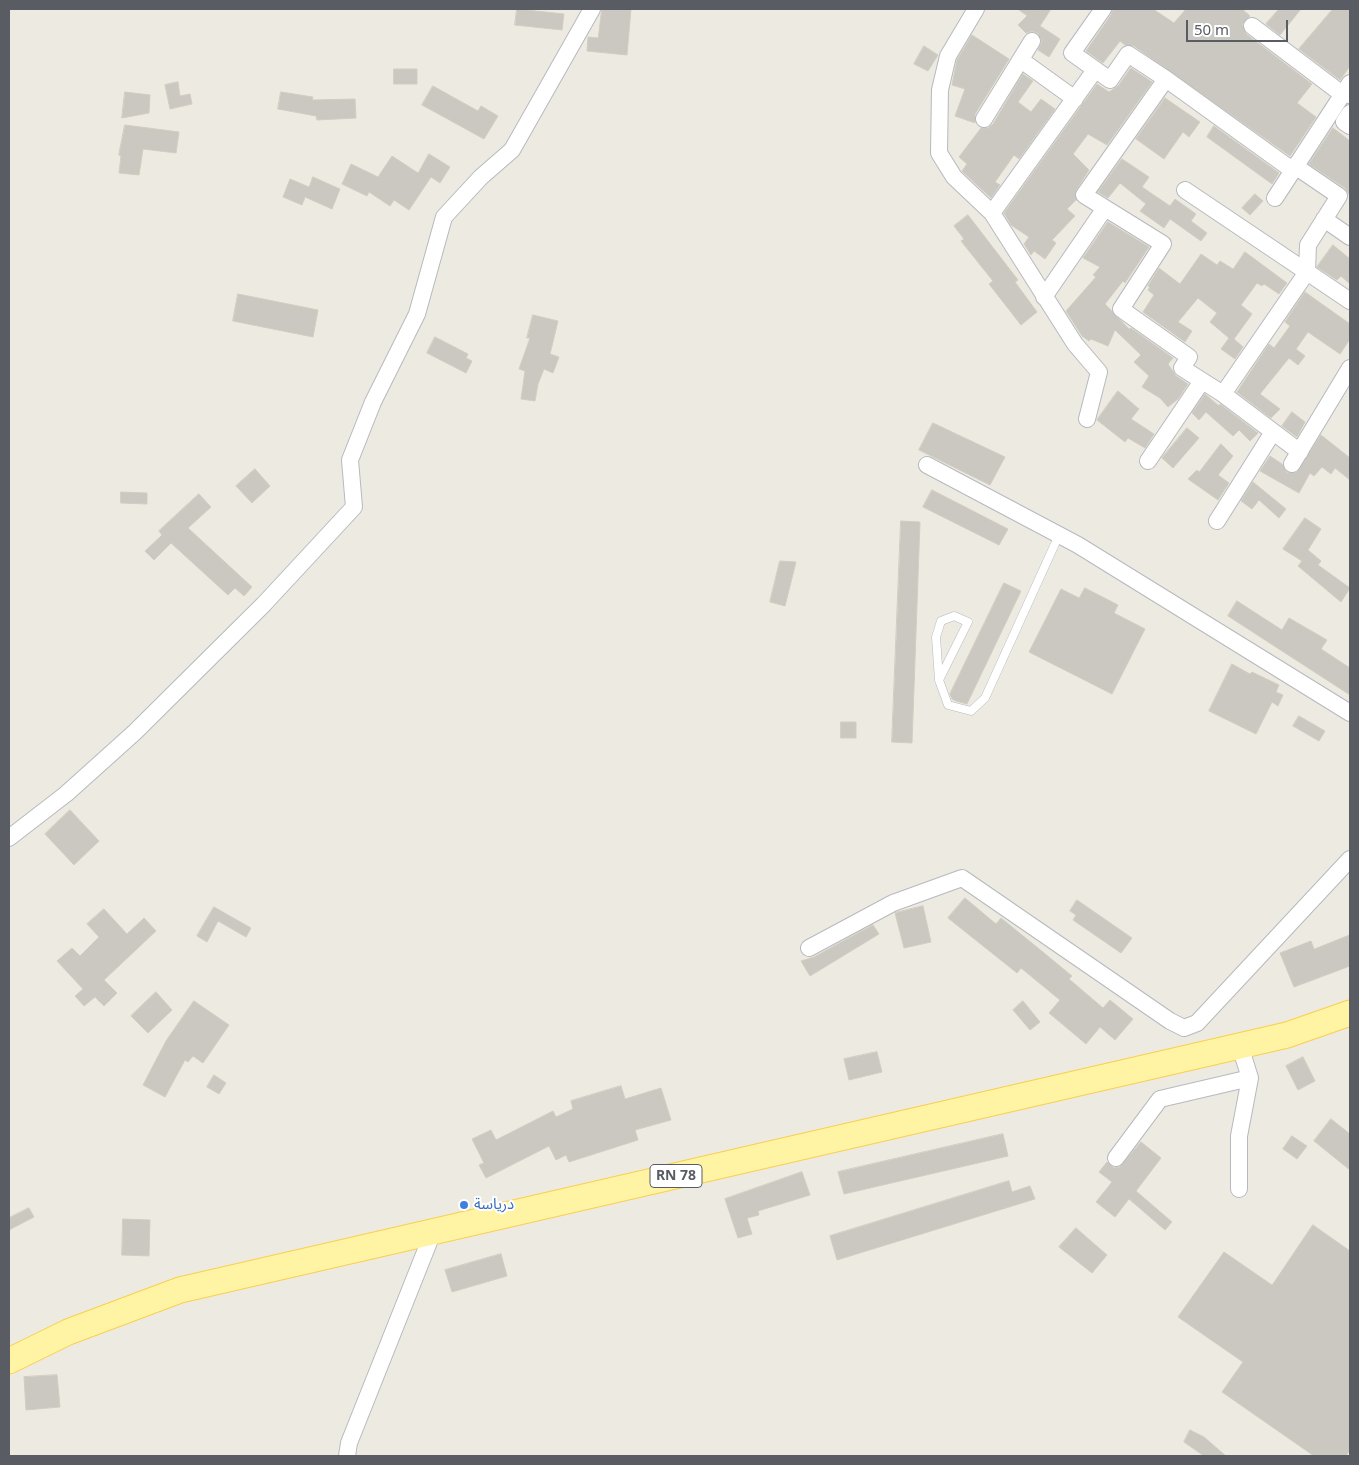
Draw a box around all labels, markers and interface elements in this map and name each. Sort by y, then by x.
scale bar [1189,10,1292,42]
text: 50 m [1194,19,1229,39]
road number: RN 78 [650,1164,702,1188]
place label: درياسة [474,1196,514,1214]
marker: درياسة [458,1199,470,1211]

